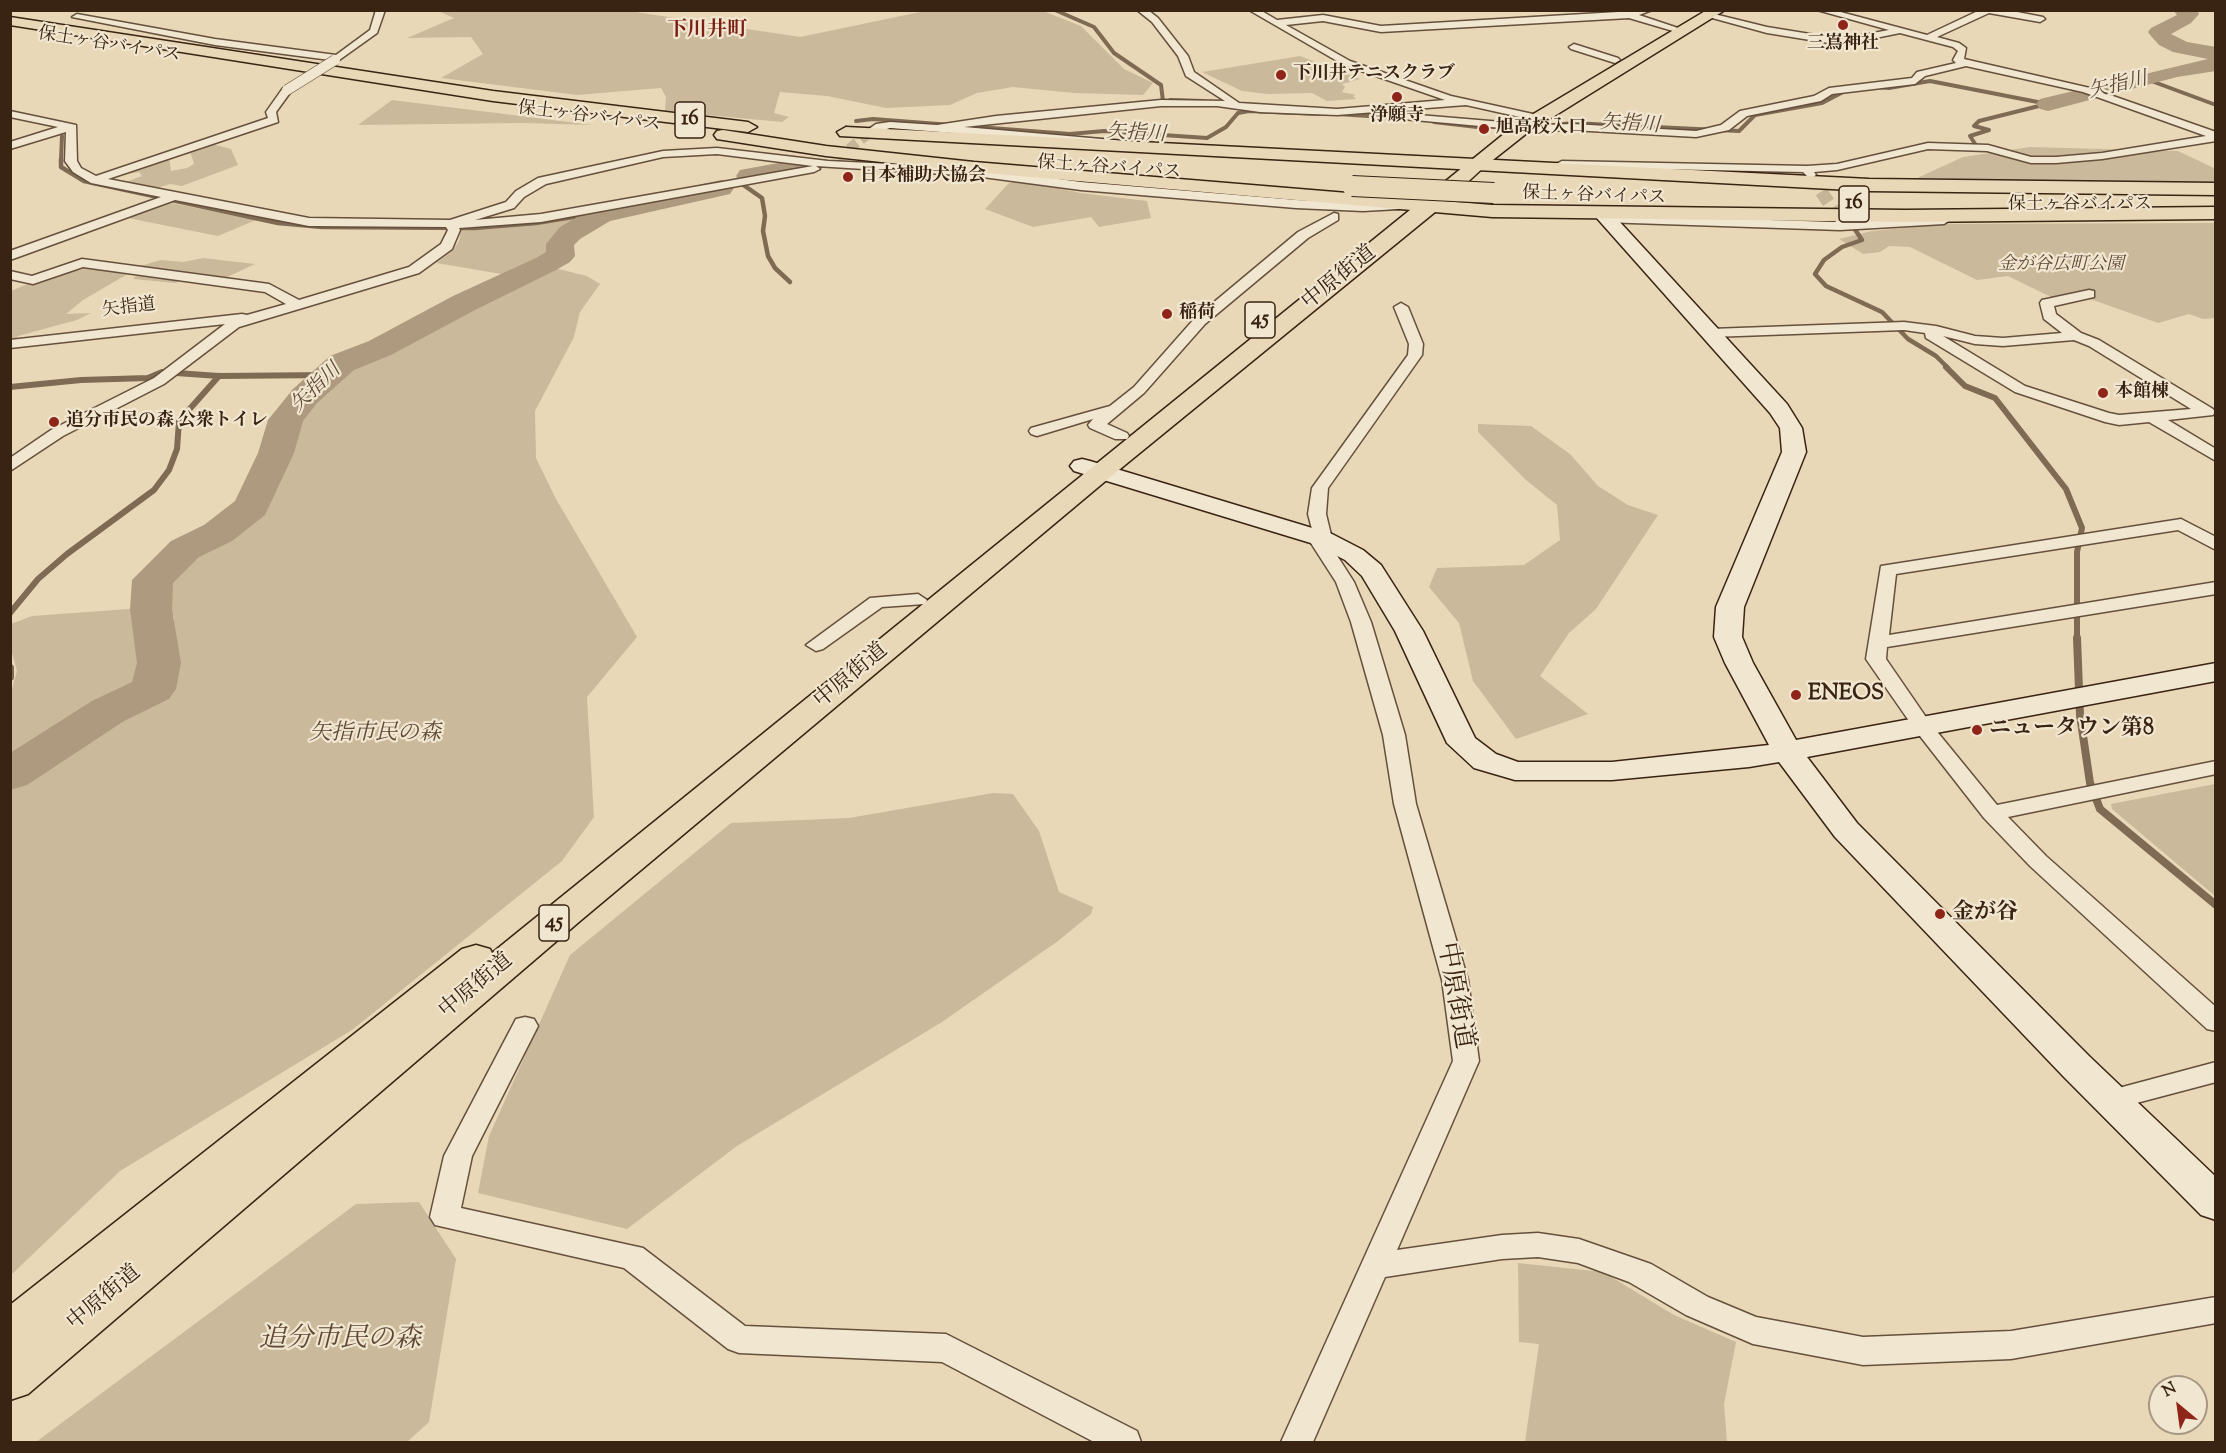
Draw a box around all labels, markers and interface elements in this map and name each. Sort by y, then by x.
marker: 三嶌神社 [1836,18,1850,32]
district label: 下川井町 [667,20,747,44]
street label: 保土ヶ谷バイパス [36,24,182,68]
place label: 三嶌神社 [1807,34,1879,56]
place label: 下川井テニスクラブ [1293,64,1455,86]
marker: 下川井テニスクラブ [1274,68,1288,82]
water label: 矢指川 [2086,69,2150,105]
marker: 浄願寺 [1390,90,1404,104]
street label: 保土ヶ谷バイパス [516,99,662,137]
road number: 16 [675,102,705,138]
place label: 浄願寺 [1370,106,1424,128]
water label: 矢指川 [1599,112,1661,140]
place label: 旭高校入口 [1496,118,1586,140]
water label: 矢指川 [1105,121,1167,149]
marker: 旭高校入口 [1477,122,1491,136]
street label: 保土ヶ谷バイパス [1036,153,1182,185]
place label: 日本補助犬協会 [860,166,986,188]
marker: 日本補助犬協会 [841,170,855,184]
street label: 保土ヶ谷バイパス [1522,184,1666,210]
road number: 16 [1839,186,1869,222]
street label: 保土ヶ谷バイパス [2008,195,2152,217]
street label: 中原街道 [1297,241,1383,317]
park label: 金が谷広町公園 [1998,255,2124,277]
street label: 矢指道 [101,295,157,323]
road number: 45 [1245,302,1275,338]
place label: 稲荷 [1179,303,1215,325]
marker: 稲荷 [1160,307,1174,321]
water label: 矢指川 [287,360,347,418]
place label: 本館棟 [2115,382,2169,404]
marker: 本館棟 [2096,386,2110,400]
place label: 追分市民の森 公衆トイレ [66,411,268,433]
marker: 追分市民の森 公衆トイレ [47,415,61,429]
street label: 中原街道 [810,639,894,715]
place label: ENEOS [1808,682,1884,708]
marker: ENEOS [1789,688,1803,702]
place label: ニュータウン第8 [1989,717,2154,743]
park label: 矢指市民の森 [309,722,441,748]
marker: ニュータウン第8 [1970,723,1984,737]
place label: 金が谷 [1952,901,2018,927]
road number: 45 [539,905,569,941]
marker: 金が谷 [1933,907,1947,921]
street label: 中原街道 [1428,940,1478,1052]
street label: 中原街道 [435,949,519,1025]
street label: 中原街道 [63,1261,147,1337]
park label: 追分市民の森 [259,1325,421,1357]
north arrow [2148,1375,2208,1435]
text: N [2159,1377,2181,1404]

